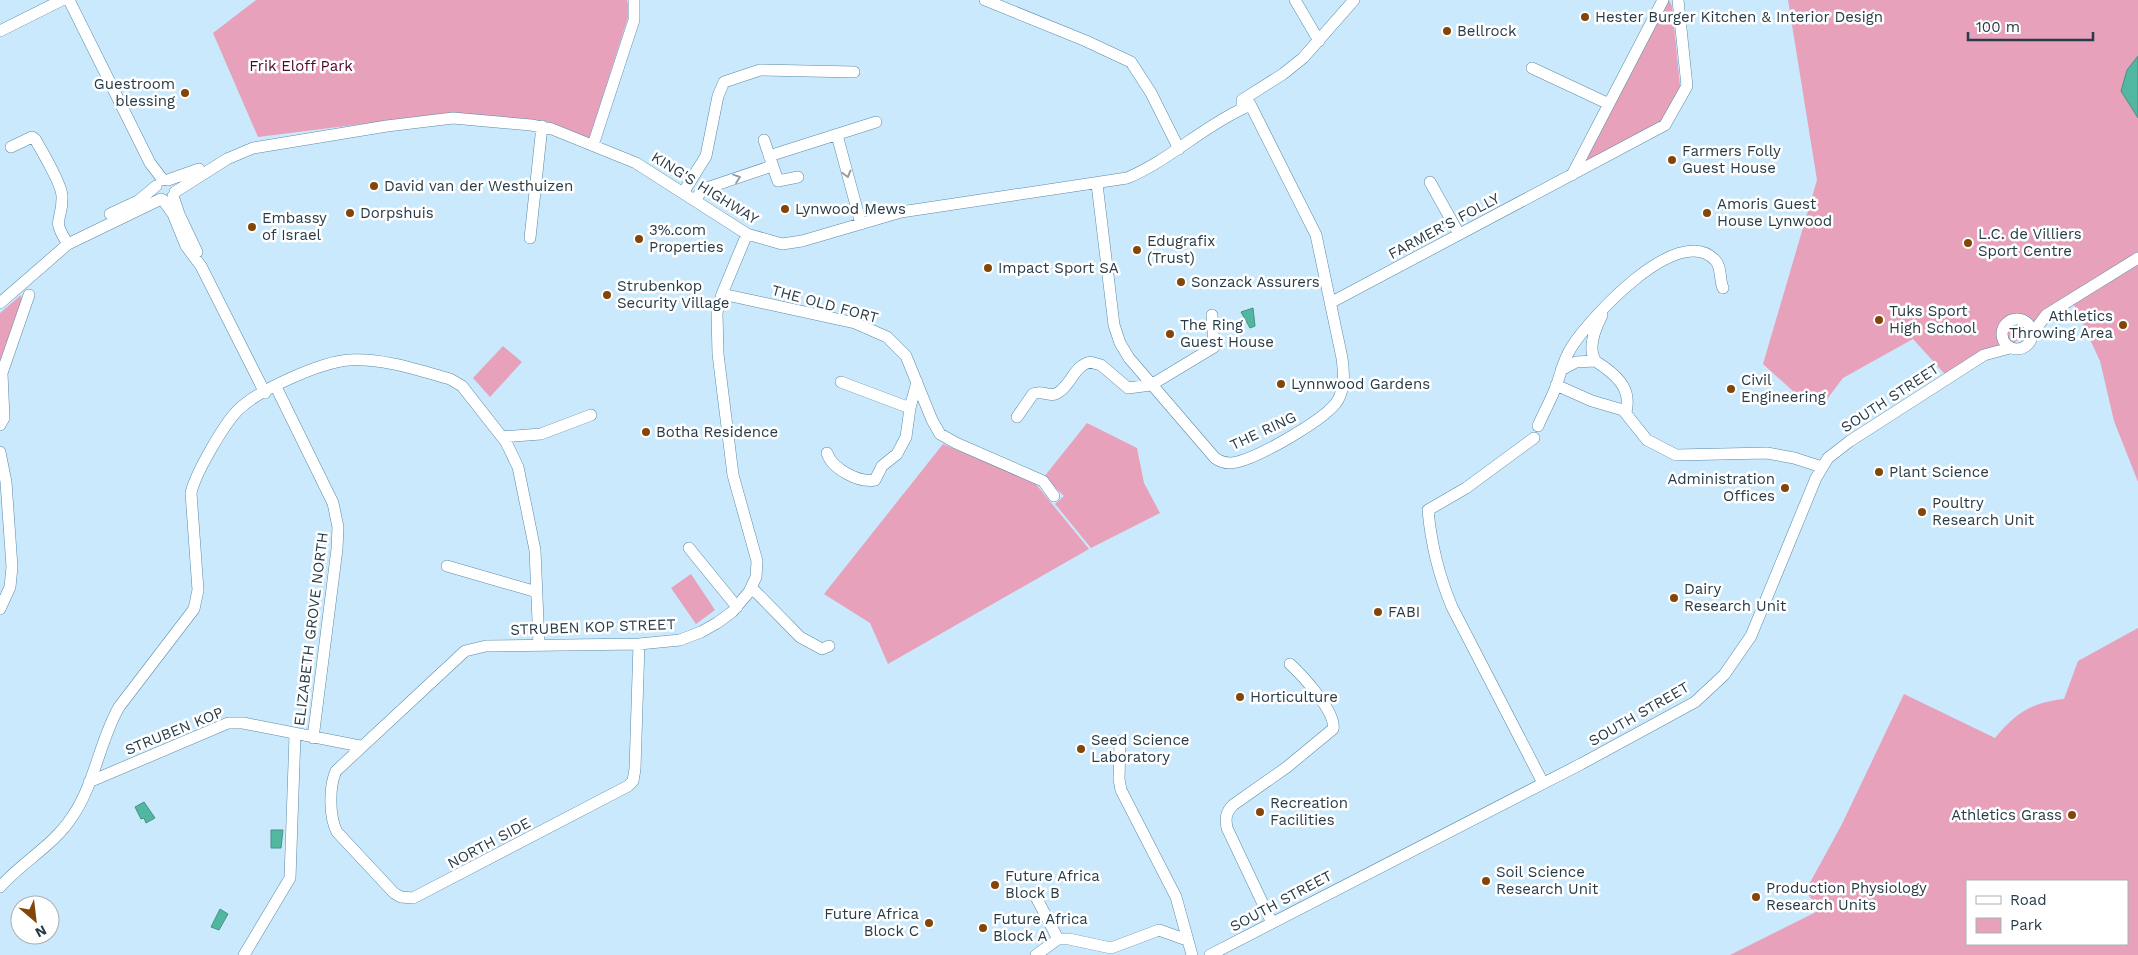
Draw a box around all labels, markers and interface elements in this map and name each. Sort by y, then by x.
place label: Hester Burger Kitchen & Interior Design [1595,8,1883,26]
scale bar [1968,10,2093,42]
marker: Hester Burger Kitchen & Interior Design [1579,11,1591,23]
text: 100 m [1976,18,2020,36]
place label: Bellrock [1457,22,1517,40]
marker: Bellrock [1441,25,1453,37]
park label: Frik Eloff Park [249,57,353,75]
place label: Guestroom blessing [94,75,175,110]
marker: Guestroom blessing [179,87,191,99]
place label: Farmers Folly Guest House [1682,142,1781,177]
street label: KING'S HIGHWAY [648,148,762,228]
marker: Farmers Folly Guest House [1666,154,1678,166]
one-way arrow [841,169,852,178]
one-way arrow [732,174,740,184]
place label: David van der Westhuizen [384,177,573,195]
marker: David van der Westhuizen [368,180,380,192]
street label: FARMER'S FOLLY [1385,189,1503,263]
place label: Amoris Guest House Lynwood [1717,195,1832,230]
place label: Lynwood Mews [795,200,906,218]
marker: Lynwood Mews [779,203,791,215]
place label: Dorpshuis [360,204,434,222]
marker: Dorpshuis [344,207,356,219]
marker: Amoris Guest House Lynwood [1701,207,1713,219]
place label: Embassy of Israel [262,209,327,244]
marker: Embassy of Israel [246,221,258,233]
place label: 3%.com Properties [649,221,724,256]
place label: L.C. de Villiers Sport Centre [1978,225,2082,260]
place label: Edugrafix (Trust) [1147,232,1215,267]
marker: 3%.com Properties [633,233,645,245]
marker: L.C. de Villiers Sport Centre [1962,237,1974,249]
marker: Edugrafix (Trust) [1131,244,1143,256]
place label: Impact Sport SA [998,259,1119,277]
marker: Impact Sport SA [982,262,994,274]
place label: Sonzack Assurers [1191,273,1320,291]
marker: Sonzack Assurers [1175,276,1187,288]
place label: Strubenkop Security Village [617,277,729,312]
street label: THE OLD FORT [770,281,880,327]
marker: Strubenkop Security Village [601,289,613,301]
place label: Tuks Sport High School [1889,302,1977,337]
place label: Athletics Throwing Area [2009,307,2114,342]
marker: Tuks Sport High School [1873,314,1885,326]
place label: The Ring Guest House [1180,316,1274,351]
marker: Athletics Throwing Area [2117,319,2129,331]
marker: The Ring Guest House [1164,328,1176,340]
street label: SOUTH STREET [1838,360,1942,436]
place label: Civil Engineering [1741,371,1826,406]
place label: Lynnwood Gardens [1291,375,1430,393]
marker: Lynnwood Gardens [1275,378,1287,390]
marker: Civil Engineering [1725,383,1737,395]
street label: THE RING [1227,408,1299,454]
place label: Botha Residence [656,423,778,441]
marker: Botha Residence [640,426,652,438]
place label: Plant Science [1889,463,1989,481]
marker: Plant Science [1873,466,1885,478]
place label: Administration Offices [1667,470,1775,505]
marker: Administration Offices [1779,482,1791,494]
place label: Poultry Research Unit [1932,494,2035,529]
marker: Poultry Research Unit [1916,506,1928,518]
street label: ELIZABETH GROVE NORTH [290,531,332,727]
place label: Dairy Research Unit [1684,580,1787,615]
marker: Dairy Research Unit [1668,592,1680,604]
place label: FABI [1388,603,1420,621]
marker: FABI [1372,606,1384,618]
street label: STRUBEN KOP STREET [510,615,676,639]
street label: SOUTH STREET [1586,678,1692,750]
place label: Horticulture [1250,688,1338,706]
marker: Horticulture [1234,691,1246,703]
street label: STRUBEN KOP [122,703,226,759]
place label: Seed Science Laboratory [1091,731,1189,766]
marker: Seed Science Laboratory [1075,743,1087,755]
place label: Recreation Facilities [1270,794,1348,829]
marker: Recreation Facilities [1254,806,1266,818]
place label: Athletics Grass [1951,806,2062,824]
marker: Athletics Grass [2066,809,2078,821]
street label: NORTH SIDE [444,814,534,872]
place label: Soil Science Research Unit [1496,863,1599,898]
place label: Future Africa Block B [1005,867,1100,902]
street label: SOUTH STREET [1227,867,1335,935]
marker: Soil Science Research Unit [1480,875,1492,887]
marker: Future Africa Block B [989,879,1001,891]
place label: Production Physiology Research Units [1766,879,1927,914]
legend [1966,880,2128,945]
marker: Production Physiology Research Units [1750,891,1762,903]
text: Road [2010,891,2047,909]
north arrow [10,895,60,945]
place label: Future Africa Block C [824,905,919,940]
place label: Future Africa Block A [993,910,1088,945]
text: Park [2010,916,2043,934]
marker: Future Africa Block C [923,917,935,929]
text: N [33,922,49,941]
marker: Future Africa Block A [977,922,989,934]

